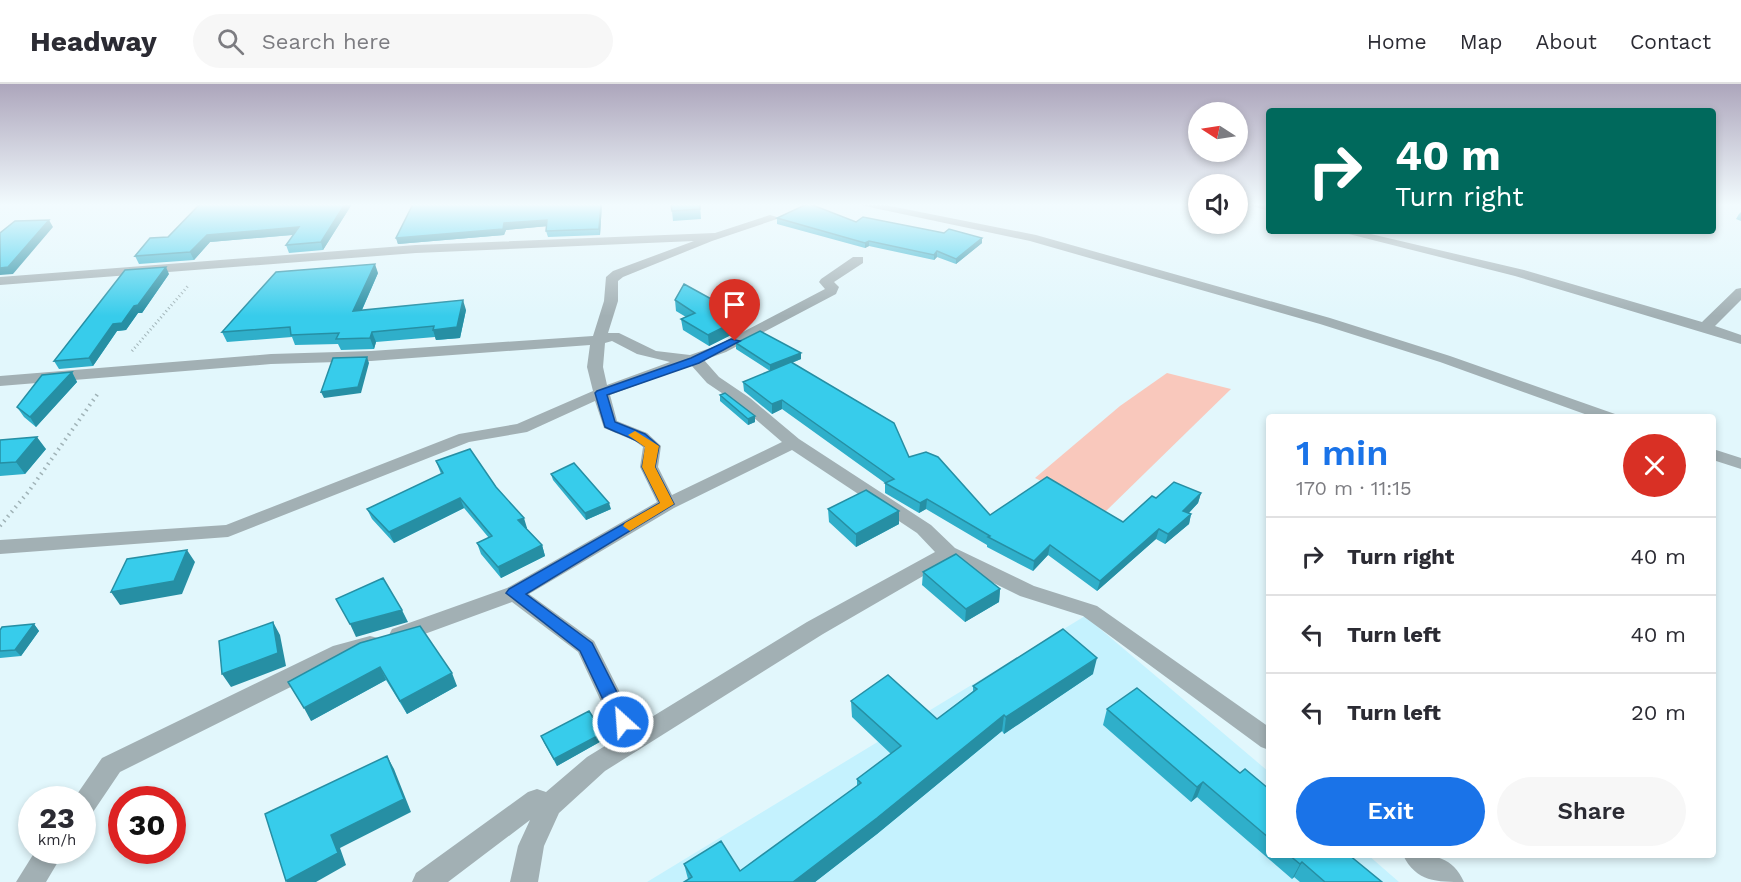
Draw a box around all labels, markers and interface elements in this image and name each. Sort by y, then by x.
search box [193,14,613,68]
text: Headway [30,25,157,58]
icon: search [214,25,247,58]
text: Search here [262,29,391,54]
text: Home [1367,29,1427,54]
text: Map [1460,29,1503,54]
text: About [1536,29,1597,54]
text: Contact [1630,29,1711,54]
north arrow [1188,102,1248,162]
map controls [1188,102,1248,234]
text: 40 m [1395,131,1501,180]
icon: right [1296,132,1374,210]
button: sound [1188,174,1248,234]
text: Turn right [1395,181,1524,213]
pin [709,279,760,341]
icon: arrive [718,288,751,321]
text: 1 min [1296,432,1388,474]
button: close [1623,434,1686,497]
text: 170 m · 11:15 [1296,476,1412,500]
icon: right [1296,540,1329,573]
text: Turn right [1347,544,1454,569]
text: 40 m [1630,544,1686,569]
icon: left [1296,618,1329,651]
text: Turn left [1347,622,1441,647]
text: 40 m [1630,622,1686,647]
position arrow [591,690,655,754]
icon: left [1296,696,1329,729]
text: Turn left [1347,700,1441,725]
text: 20 m [1631,700,1686,725]
button: Exit [1296,777,1485,846]
button: Share [1497,777,1686,846]
speed limit sign: 30 [108,786,186,864]
text: 23 [39,800,75,835]
text: km/h [38,831,76,849]

